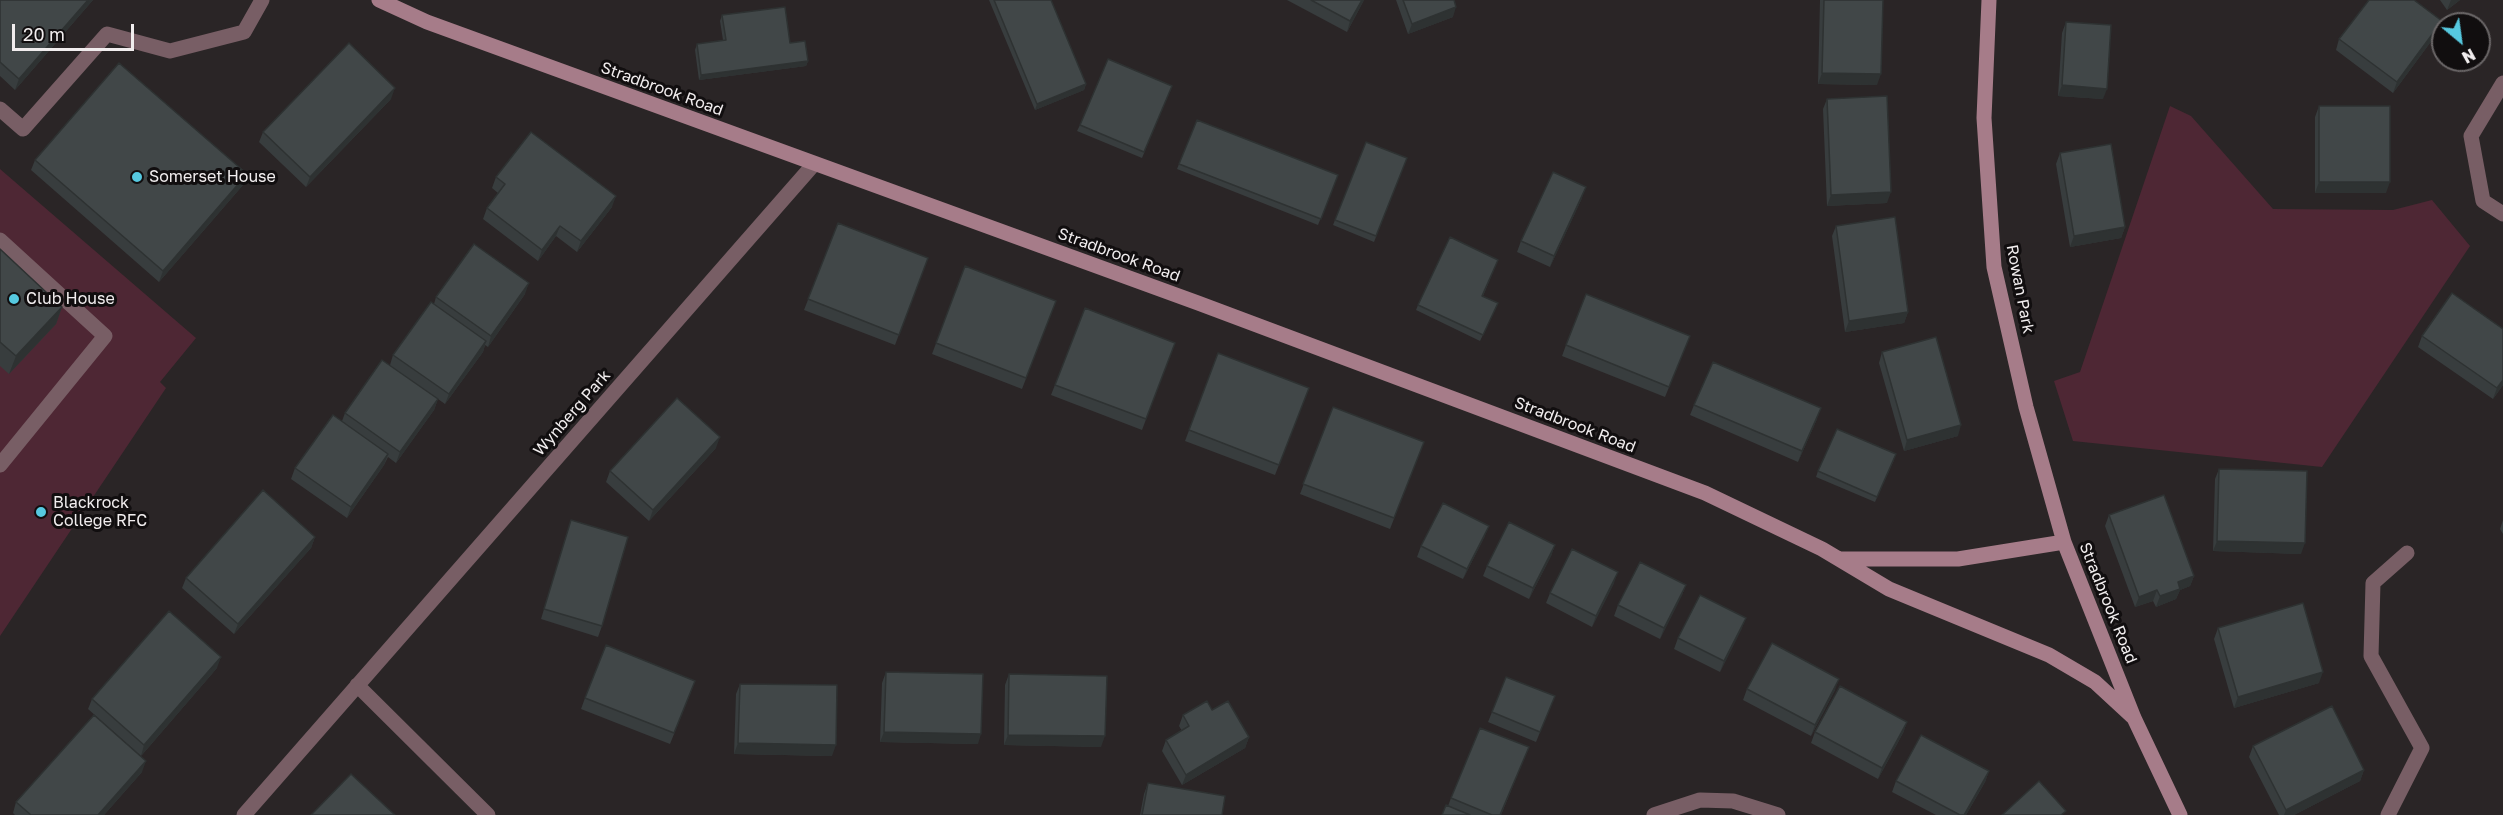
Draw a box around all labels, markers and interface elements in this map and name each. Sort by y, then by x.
scale bar [15,12,136,50]
north arrow [2431,12,2491,72]
text: 20 m [23,23,65,45]
text: N [2459,44,2479,68]
street label: Stradbrook Road [598,58,726,120]
place label: Somerset House [149,167,276,187]
marker: Somerset House [130,170,144,184]
street label: Stradbrook Road [1055,224,1183,286]
street label: Rowan Park [2002,243,2038,335]
place label: Club House [26,289,115,309]
marker: Club House [7,292,21,306]
street label: Wynberg Park [529,366,615,460]
street label: Stradbrook Road [1512,393,1638,457]
place label: Blackrock College RFC [53,493,147,531]
marker: Blackrock College RFC [34,505,48,519]
street label: Stradbrook Road [2075,540,2141,666]

